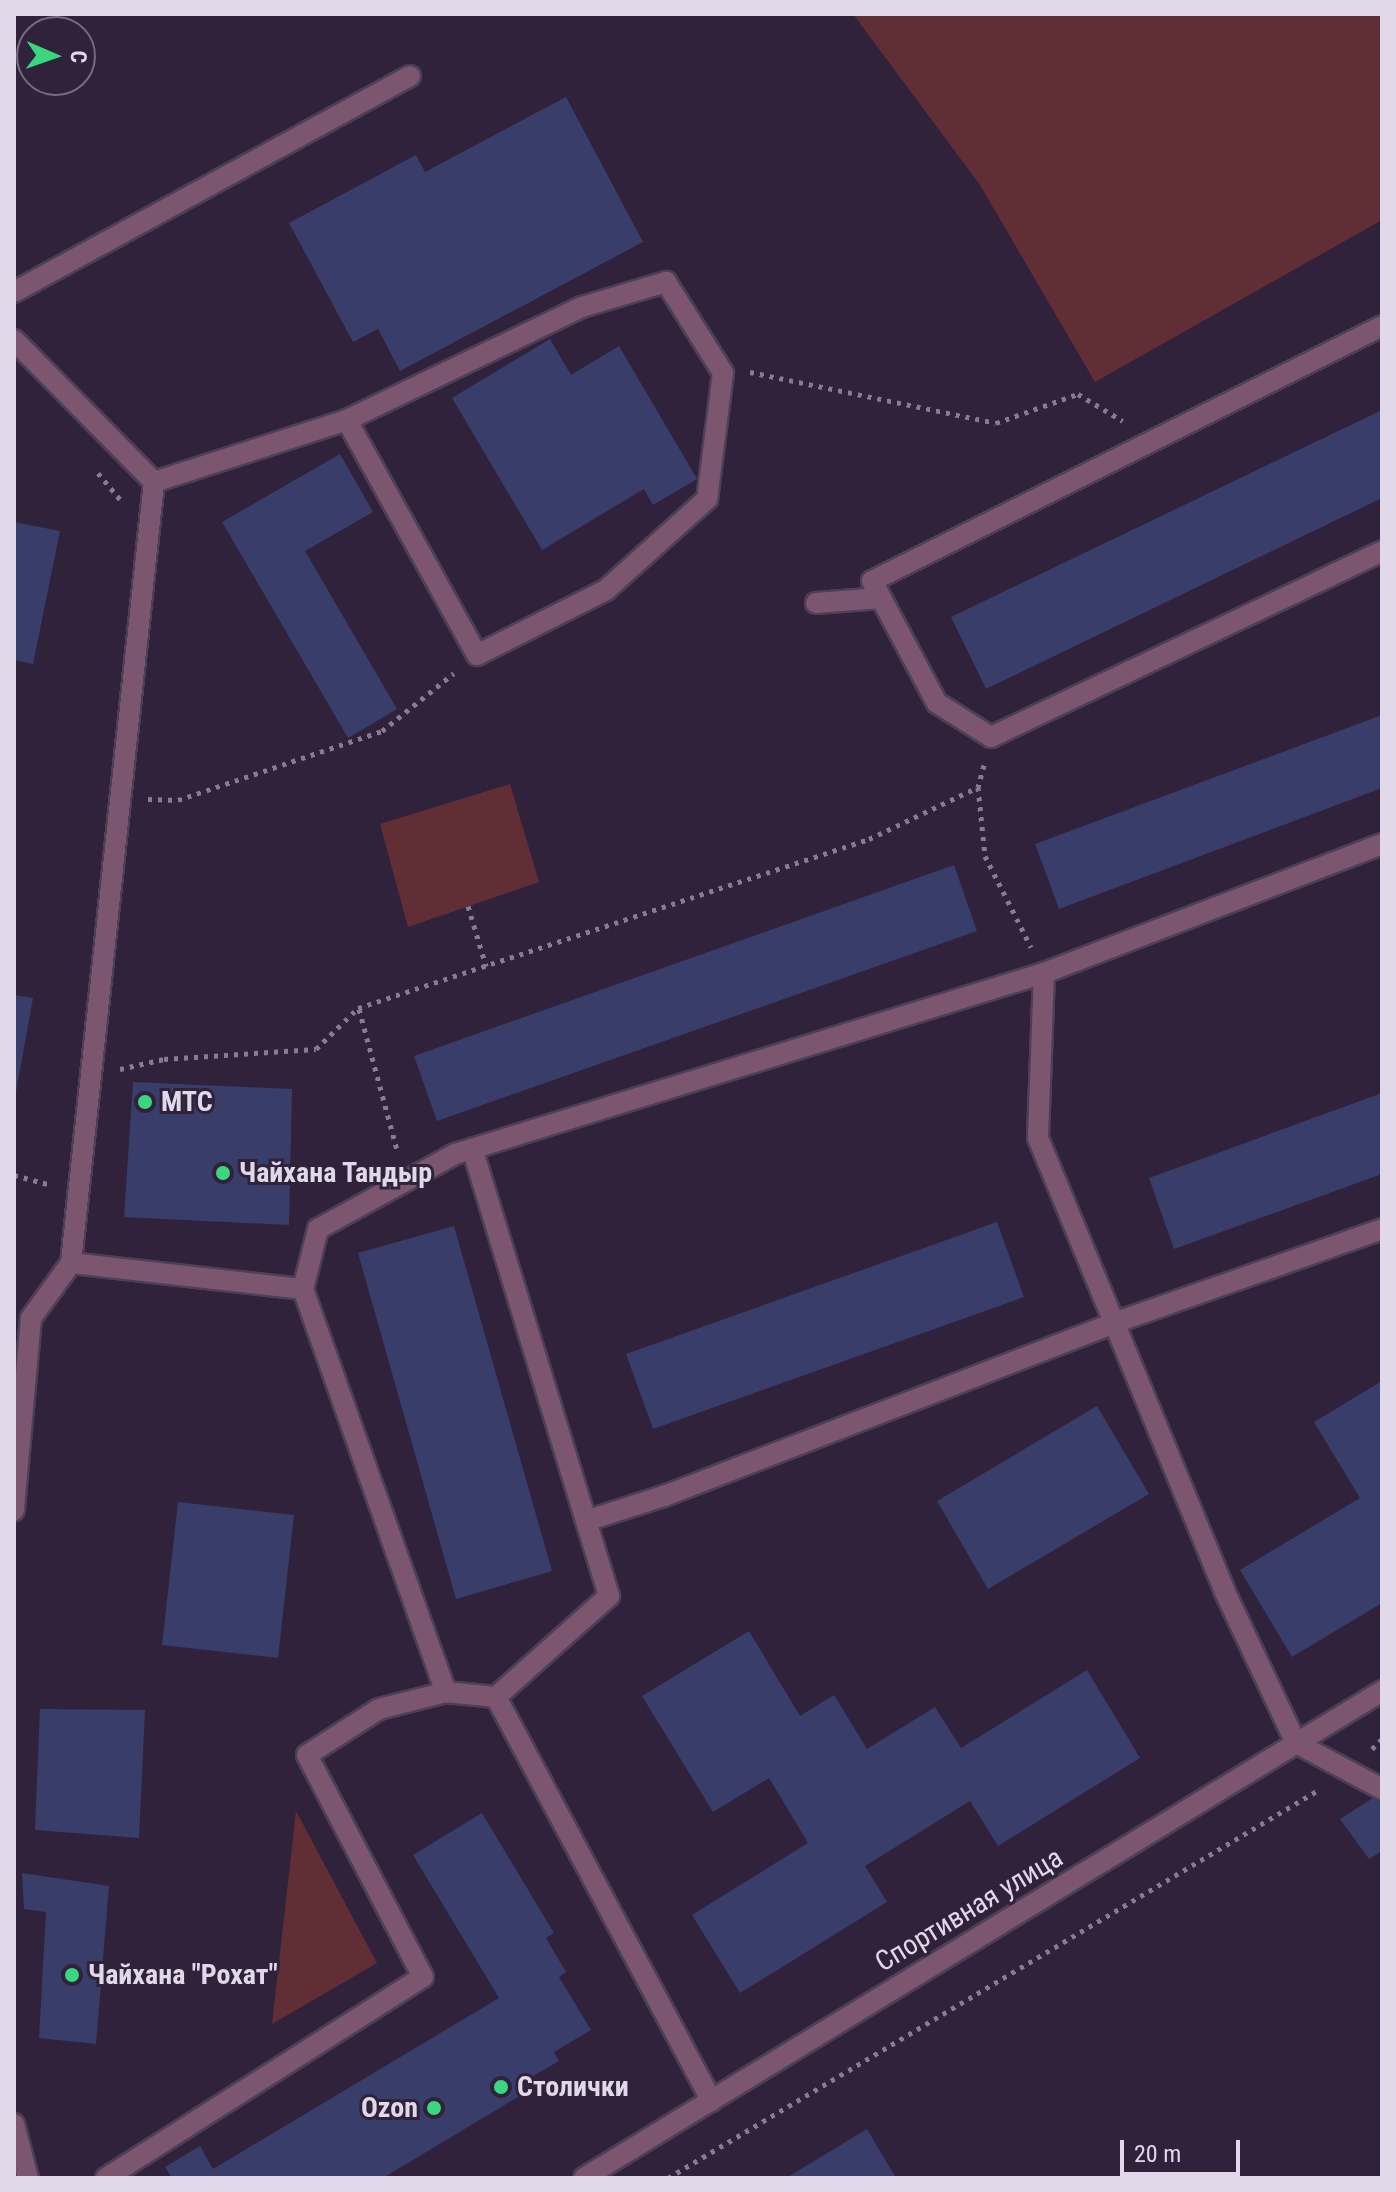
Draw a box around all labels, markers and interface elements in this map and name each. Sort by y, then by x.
north arrow [16,16,96,96]
text: С [66,50,91,63]
place label: МТС [161,1085,213,1119]
marker: МТС [136,1093,154,1111]
place label: Чайхана Тандыр [239,1156,433,1190]
marker: Чайхана Тандыр [214,1164,232,1182]
street label: Спортивная улица [869,1841,1069,1979]
place label: Чайхана "Рохат" [88,1958,278,1992]
marker: Чайхана "Рохат" [63,1966,81,1984]
place label: Столички [517,2070,629,2104]
marker: Столички [492,2078,510,2096]
place label: Ozon [361,2091,418,2125]
marker: Ozon [425,2099,443,2117]
scale bar [1124,2124,1244,2174]
text: 20 m [1134,2140,1181,2168]

